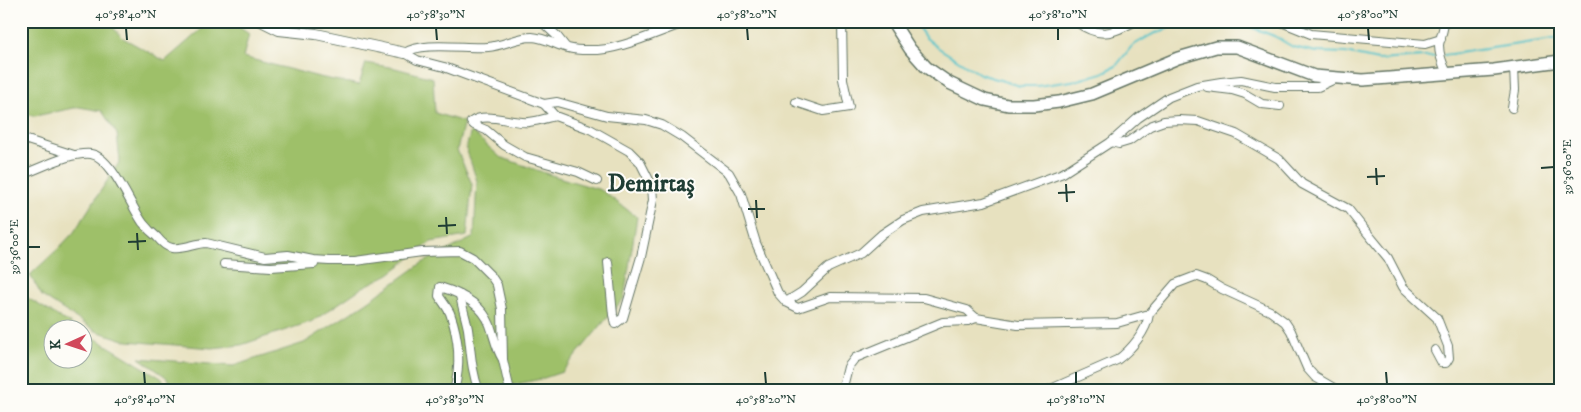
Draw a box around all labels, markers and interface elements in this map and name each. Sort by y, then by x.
text: 40°58'40"N [95,7,157,22]
text: 40°58'30"N [407,7,466,22]
text: 40°58'20"N [717,7,777,22]
text: 40°58'10"N [1029,7,1088,22]
text: 40°58'00"N [1338,7,1399,22]
text: 39°36'00"E [1560,139,1575,195]
district label: Demirtaş [608,169,694,199]
text: 39°36'00"E [7,219,22,275]
north arrow [42,320,92,370]
text: K [47,338,65,350]
text: 40°58'40"N [114,392,176,407]
text: 40°58'30"N [426,392,485,407]
text: 40°58'20"N [736,392,796,407]
text: 40°58'10"N [1047,392,1106,407]
text: 40°58'00"N [1357,392,1418,407]

